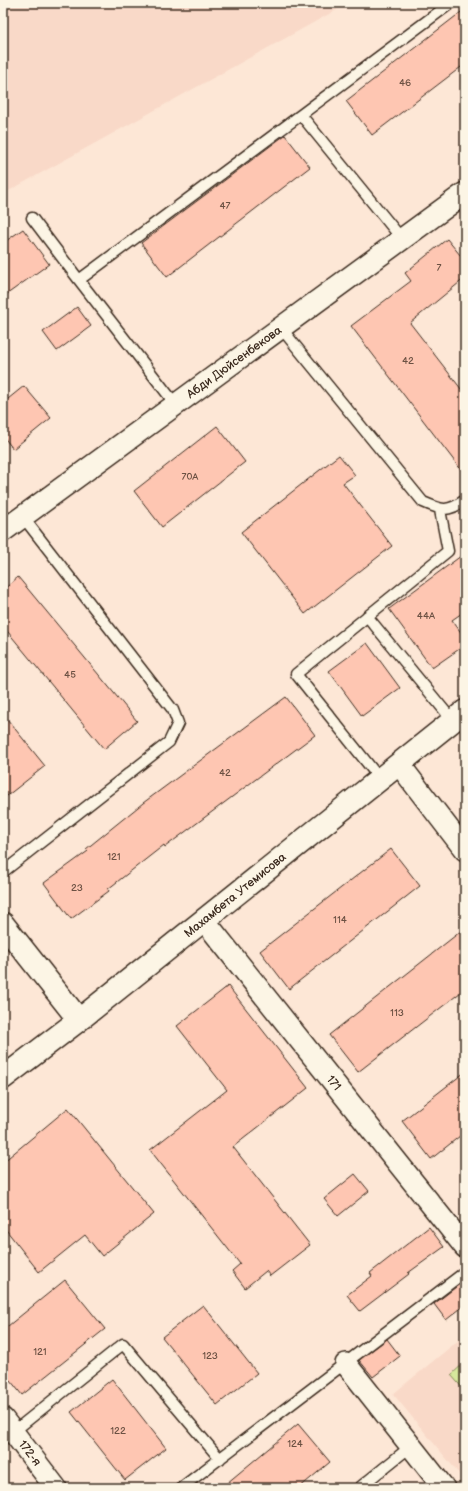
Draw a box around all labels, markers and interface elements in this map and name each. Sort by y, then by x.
house number: 46 [399,77,411,89]
house number: 47 [219,200,231,212]
house number: 7 [437,262,442,274]
street label: Абди Дюйсенбекова [183,323,285,403]
house number: 42 [402,355,414,367]
house number: 70А [182,471,199,483]
house number: 44А [417,610,436,622]
house number: 45 [64,669,76,681]
house number: 42 [219,767,231,779]
street label: Махамбета Утемисова [181,850,289,941]
house number: 121 [107,851,121,863]
house number: 23 [71,882,83,894]
house number: 114 [333,914,347,926]
house number: 113 [390,1007,404,1019]
street label: 171 [323,1073,344,1094]
house number: 121 [33,1346,47,1358]
house number: 123 [202,1350,218,1362]
house number: 122 [110,1425,126,1437]
street label: 172-я [15,1437,45,1469]
house number: 124 [287,1438,303,1450]

